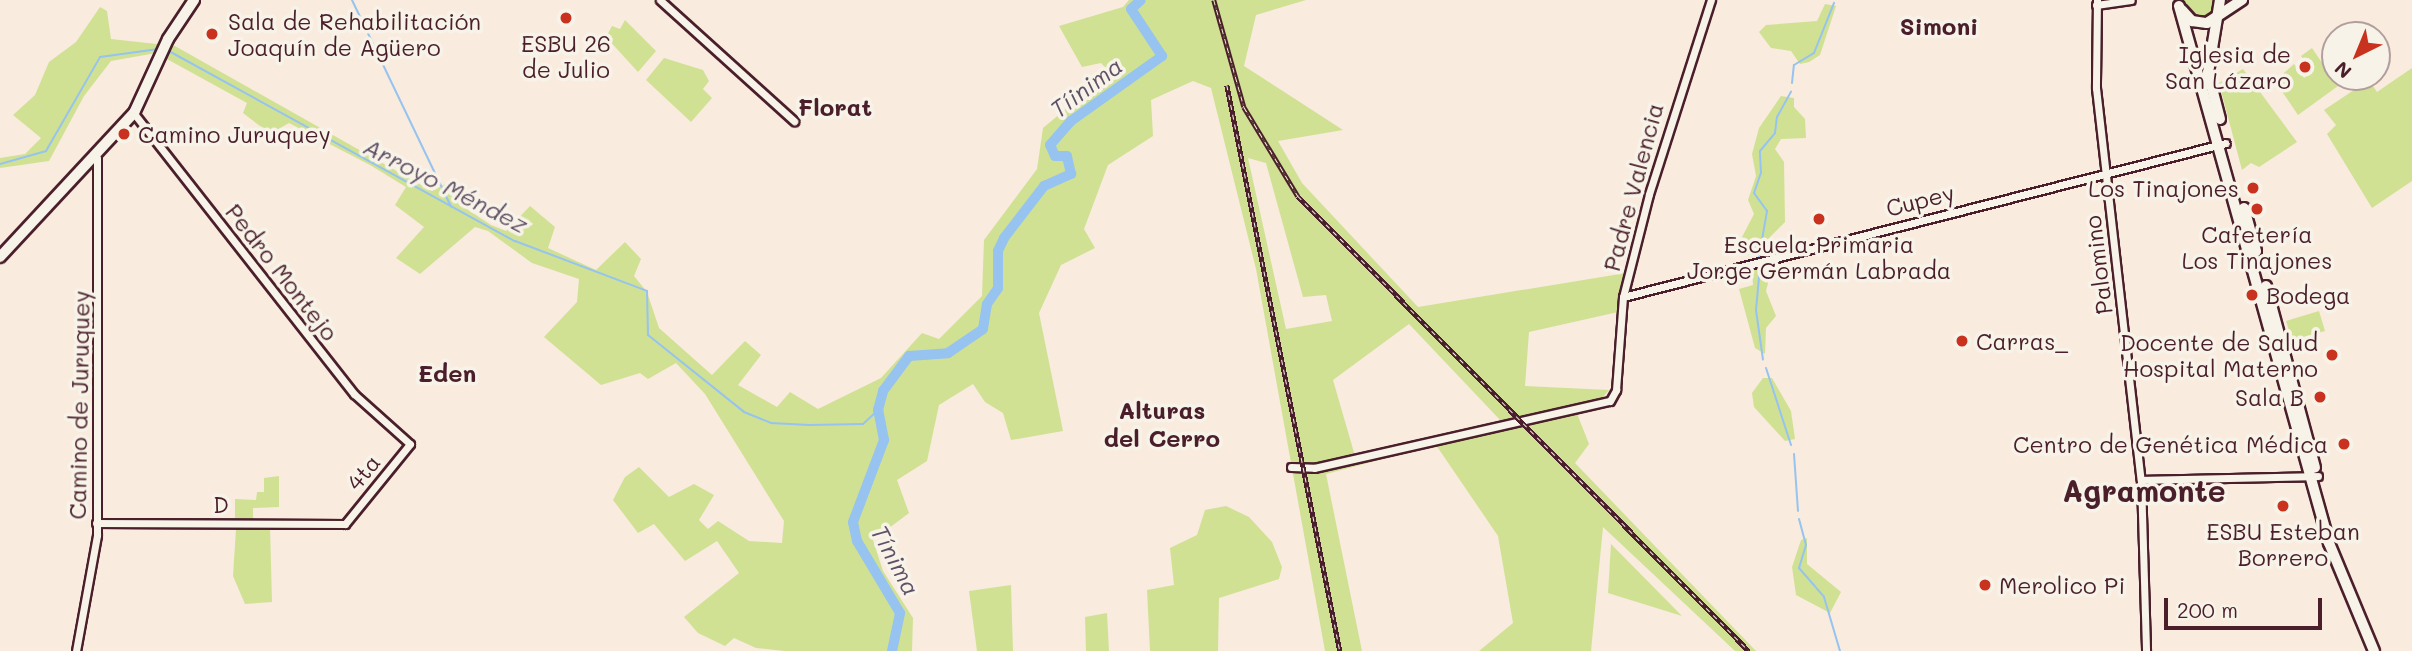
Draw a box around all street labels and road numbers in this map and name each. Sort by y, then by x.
street label: Padre Valencia [1597,100,1669,274]
street label: Cupey [1883,178,1957,222]
street label: Pedro Montejo [220,198,344,346]
street label: Palomino [2078,214,2118,316]
street label: Camino de Juruquey [63,290,95,520]
street label: 4ta [340,449,386,495]
street label: D [213,490,229,518]

